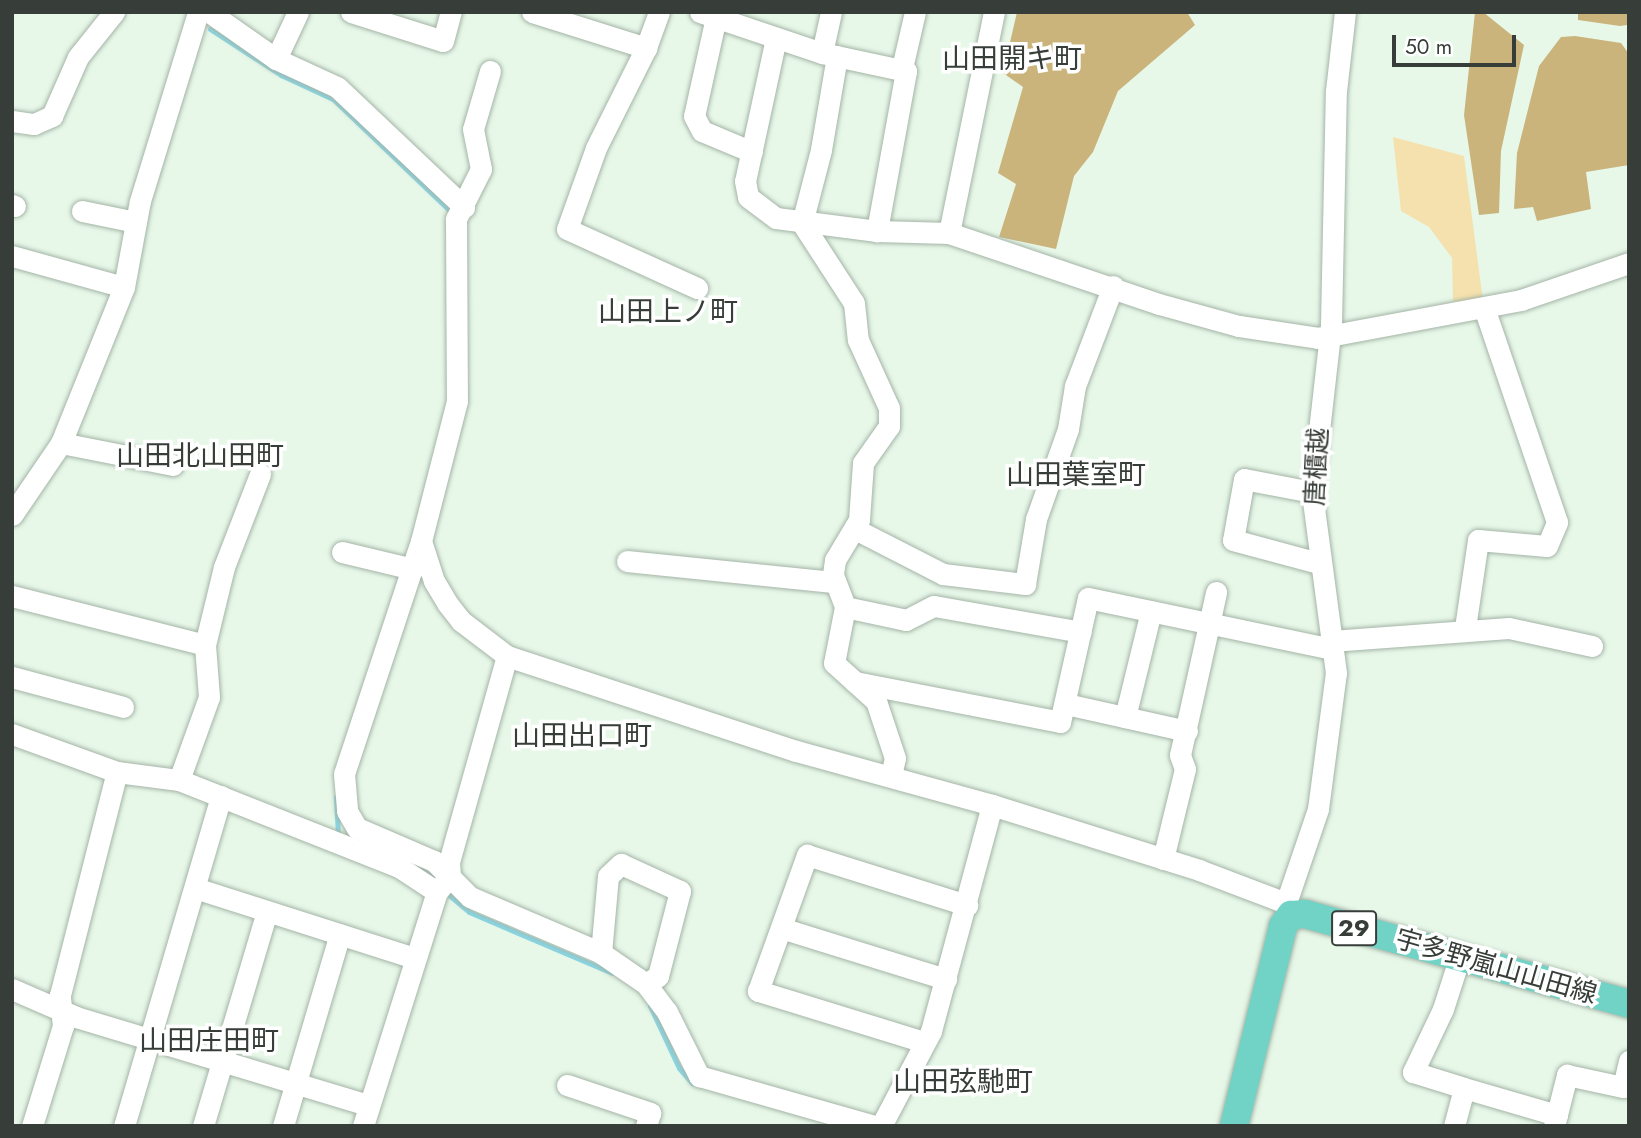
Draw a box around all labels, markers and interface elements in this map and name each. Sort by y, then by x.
scale bar [1396,21,1520,65]
text: 50 m [1405,32,1452,62]
district label: 山田開キ町 [942,42,1082,76]
district label: 山田上ノ町 [598,295,738,329]
street label: 唐櫃越 [1299,427,1335,507]
district label: 山田北山田町 [116,439,284,473]
district label: 山田葉室町 [1006,458,1146,492]
district label: 山田出口町 [512,719,652,753]
road number: 29 [1330,908,1378,948]
street label: 宇多野嵐山山田線 [1392,923,1600,1011]
district label: 山田庄田町 [139,1024,279,1058]
district label: 山田弦馳町 [893,1065,1033,1099]

